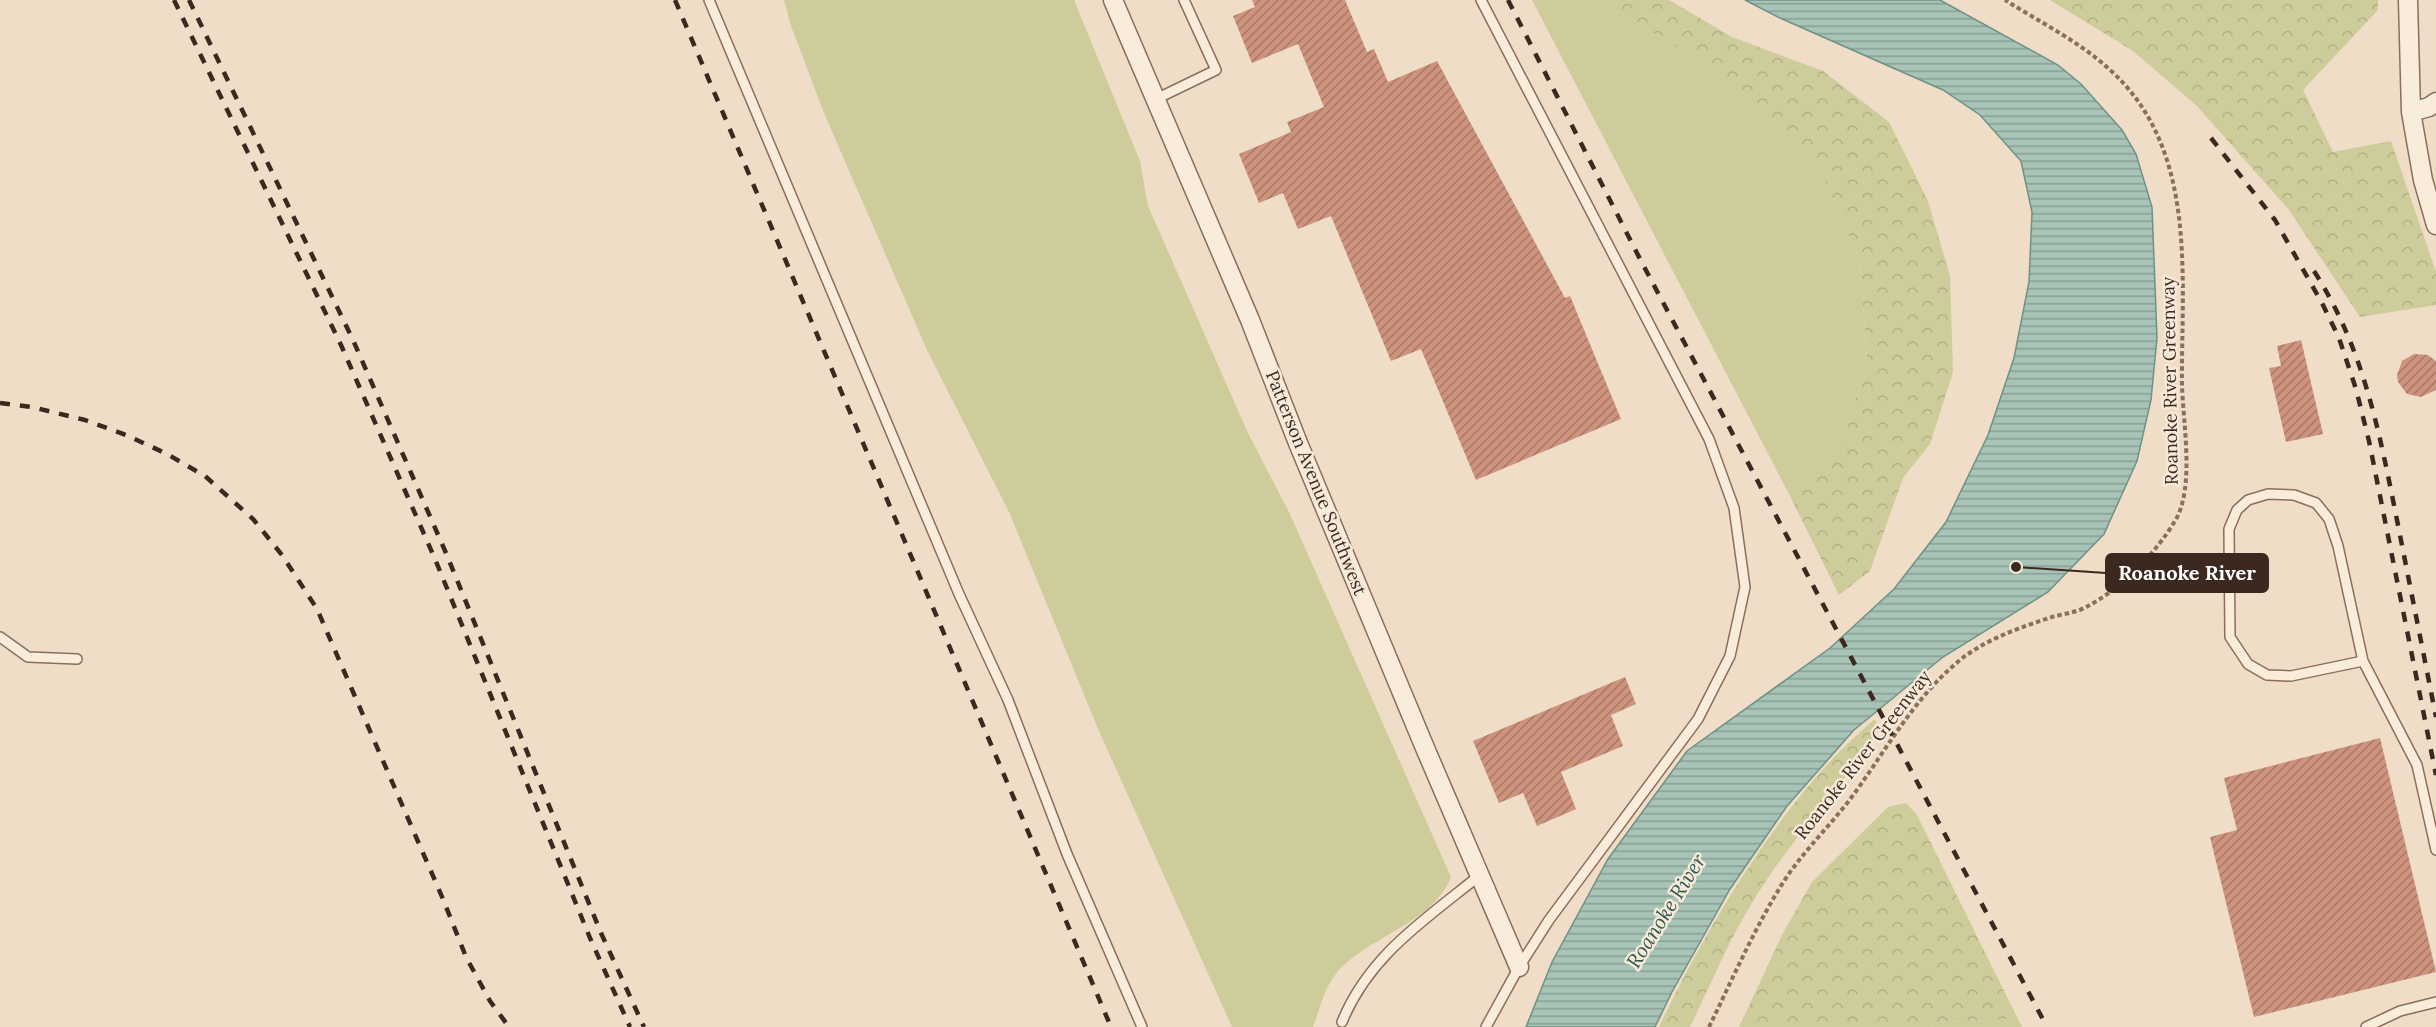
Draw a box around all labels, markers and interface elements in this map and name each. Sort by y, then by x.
street label: Roanoke River Greenway [2156,276,2183,485]
street label: Patterson Avenue Southwest [1261,367,1372,599]
callout: Roanoke River [2106,554,2268,592]
text: Roanoke River [2118,560,2256,585]
street label: Roanoke River Greenway [1789,665,1936,844]
water label: Roanoke River [1621,848,1711,972]

